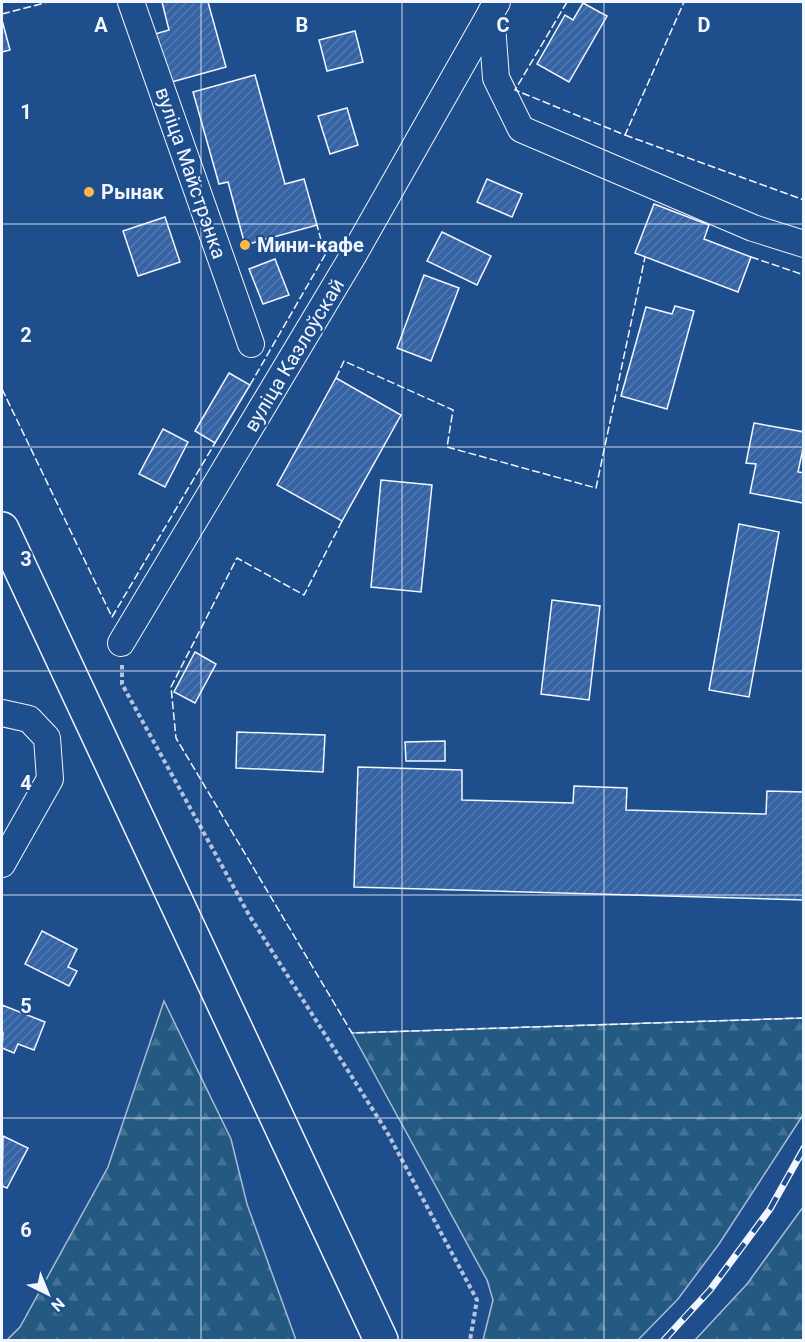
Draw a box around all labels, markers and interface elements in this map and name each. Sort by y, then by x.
text: A [94,13,108,37]
text: B [296,13,308,37]
text: C [496,13,510,37]
text: D [698,13,711,37]
street label: вуліца Майстрэнка [150,84,232,262]
text: 1 [20,100,32,124]
place label: Рынак [101,180,164,204]
marker: Рынак [82,185,96,199]
place label: Мини-кафе [257,233,364,257]
marker: Мини-кафе [238,238,252,252]
street label: вуліца Казлоўскай [239,274,349,436]
text: 2 [20,323,32,347]
text: 3 [20,547,32,571]
text: 4 [20,771,32,795]
text: 5 [20,994,32,1018]
text: 6 [20,1218,32,1242]
north arrow [18,1264,78,1324]
text: N [47,1294,68,1315]

